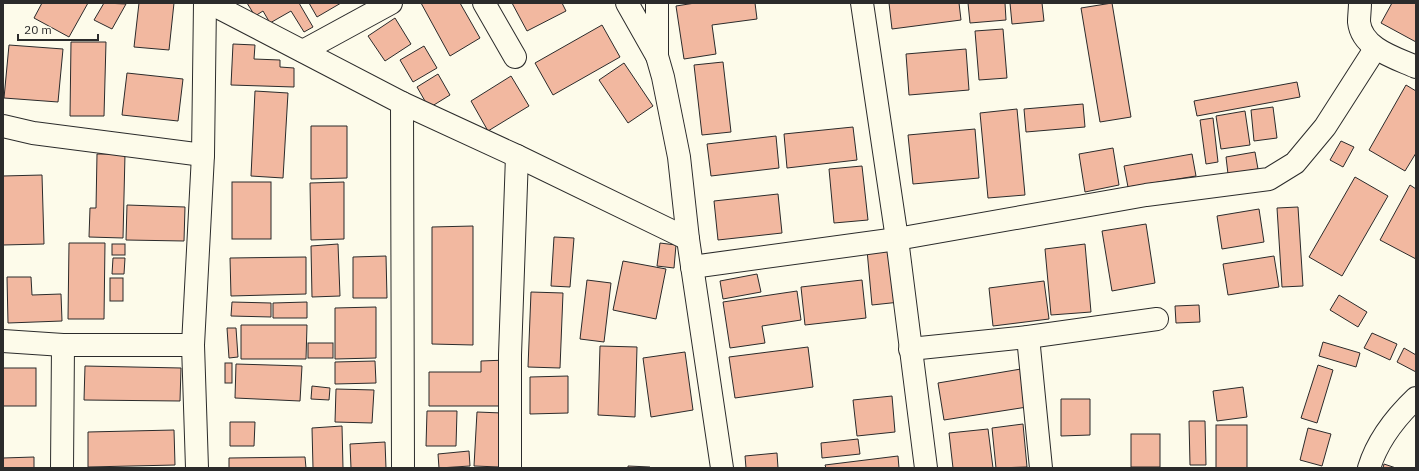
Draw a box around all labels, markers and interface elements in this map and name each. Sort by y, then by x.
scale bar [18,16,98,42]
text: 20 m [24,22,52,37]

